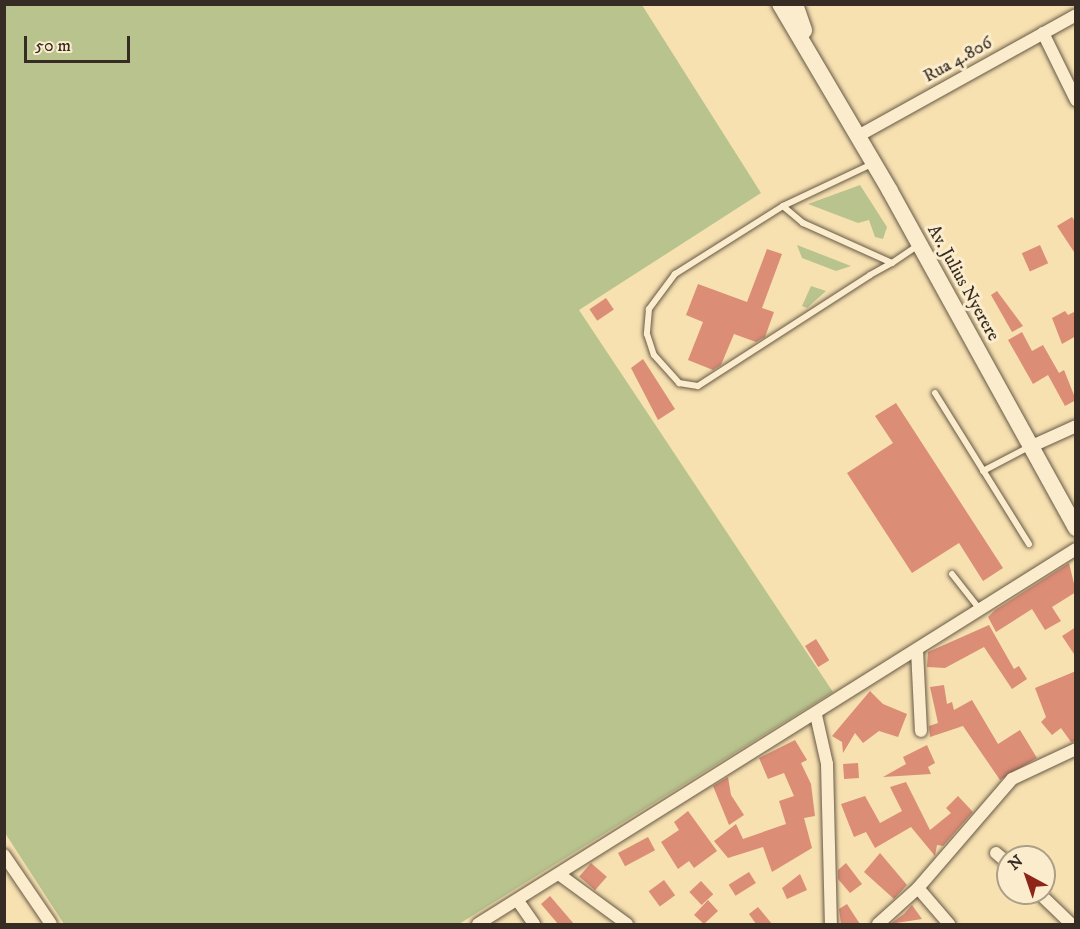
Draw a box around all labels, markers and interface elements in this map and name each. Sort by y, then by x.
scale bar [27,24,134,62]
street label: Rua 4.806 [920,32,996,88]
text: 50 m [35,35,71,57]
street label: Av. Julius Nyerere [922,221,1004,345]
north arrow [996,845,1056,905]
text: N [1004,851,1027,875]

